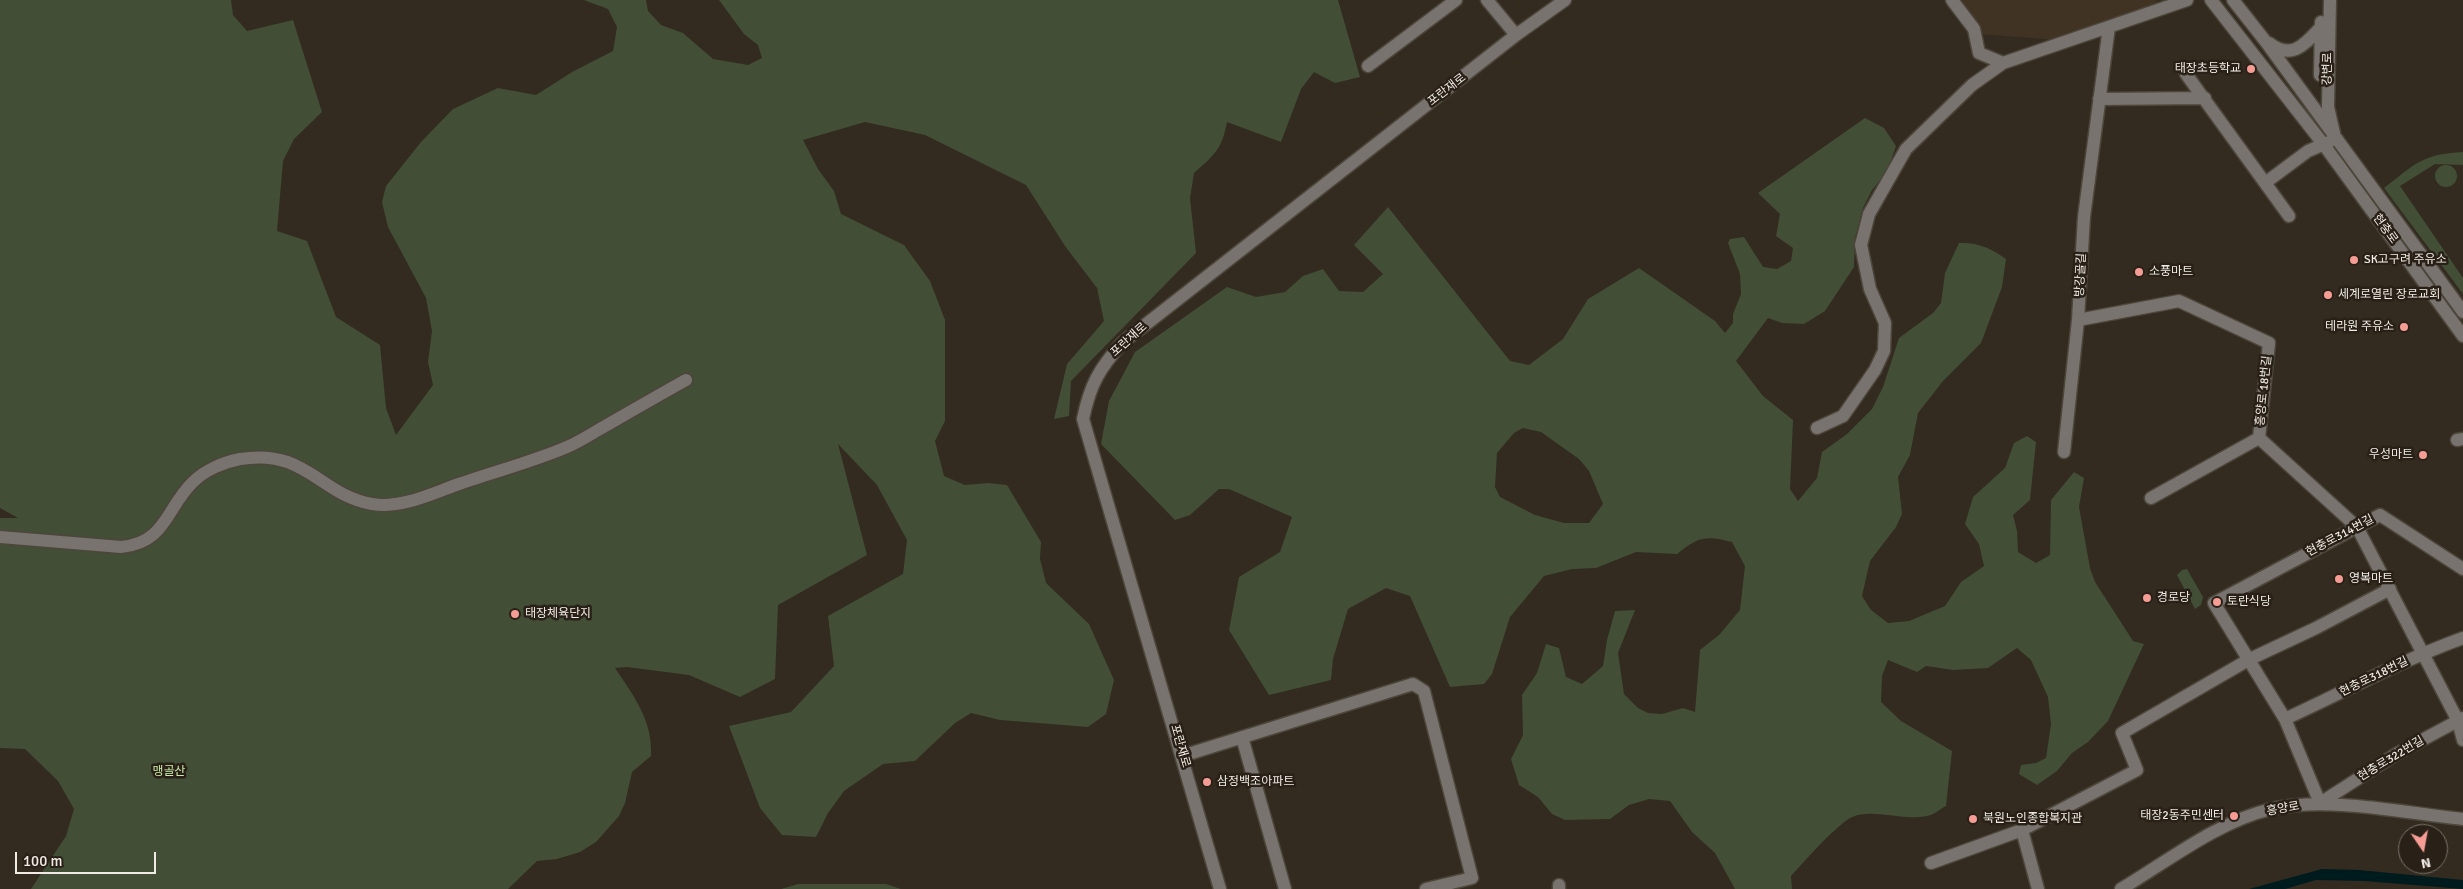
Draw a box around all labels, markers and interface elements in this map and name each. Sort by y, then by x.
street label: 강변로 [2321,52,2335,86]
place label: 태장초등학교 [2175,62,2241,76]
marker: 태장초등학교 [2245,63,2257,75]
street label: 포란재로 [1425,71,1469,109]
street label: 현충로 [2369,211,2401,247]
street label: 방강골길 [2073,253,2089,297]
place label: SK고구려 주유소 [2364,253,2447,267]
marker: SK고구려 주유소 [2348,254,2360,266]
place label: 소풍마트 [2149,265,2193,279]
marker: 소풍마트 [2133,266,2145,278]
place label: 세계로열린 장로교회 [2338,288,2440,302]
marker: 세계로열린 장로교회 [2322,289,2334,301]
street label: 포란재로 [1108,320,1150,360]
place label: 테라원 주유소 [2325,320,2394,334]
marker: 테라원 주유소 [2398,321,2410,333]
street label: 흥양로 18번길 [2253,355,2275,427]
place label: 우성마트 [2369,448,2413,462]
marker: 우성마트 [2417,449,2429,461]
street label: 현충로314번길 [2304,512,2376,560]
place label: 영복마트 [2349,572,2393,586]
marker: 영복마트 [2333,573,2345,585]
place label: 경로당 [2157,591,2190,605]
marker: 경로당 [2141,592,2153,604]
place label: 토란식당 [2227,595,2271,609]
marker: 토란식당 [2211,596,2223,608]
place label: 태장체육단지 [525,607,591,621]
marker: 태장체육단지 [509,608,521,620]
street label: 현충로318번길 [2337,654,2411,700]
street label: 포란재로 [1167,723,1193,769]
street label: 현충로322번길 [2355,734,2427,784]
park label: 맹골산 [152,765,186,779]
place label: 삼정백조아파트 [1217,775,1294,789]
marker: 삼정백조아파트 [1201,776,1213,788]
street label: 흥양로 [2265,799,2301,819]
place label: 태장2동주민센터 [2140,809,2224,823]
marker: 태장2동주민센터 [2228,810,2240,822]
place label: 북원노인종합복지관 [1983,812,2082,826]
marker: 북원노인종합복지관 [1967,813,1979,825]
north arrow [2398,824,2448,874]
scale bar [18,842,159,874]
text: 100 m [23,852,63,870]
text: N [2419,854,2433,873]

